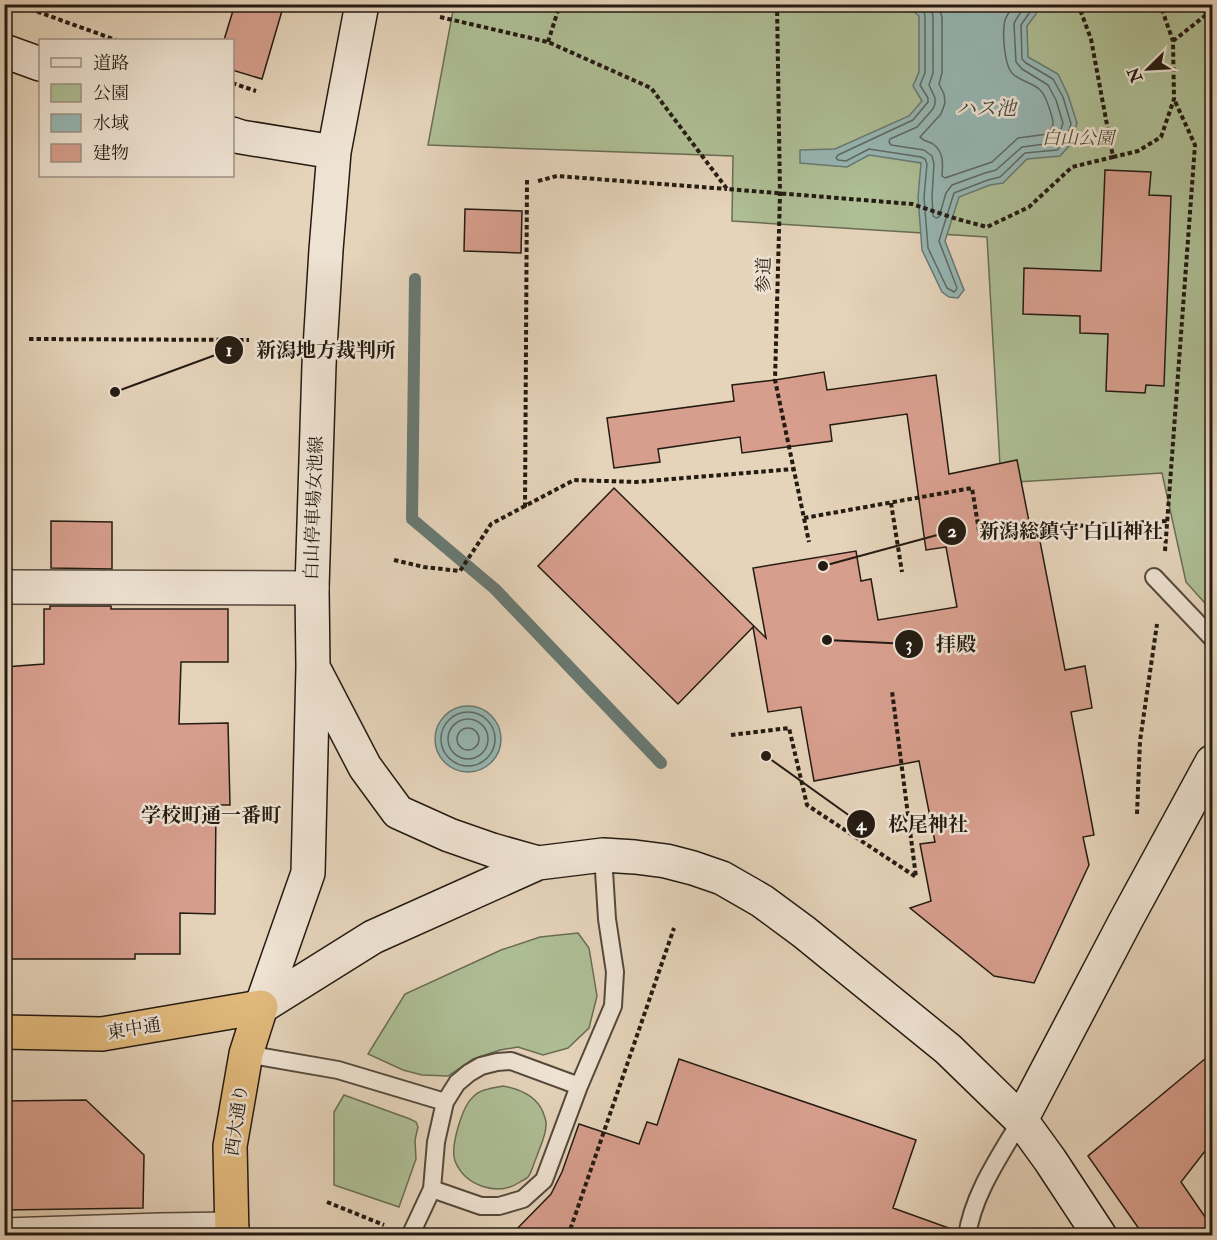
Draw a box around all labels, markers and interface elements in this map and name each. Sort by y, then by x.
legend [39,39,234,177]
north arrow [1118,39,1178,99]
text: 道路 [93,52,129,75]
text: N [1123,63,1148,86]
text: 公園 [93,82,129,105]
water label: ハス池 [956,96,1018,121]
text: 水域 [93,112,129,135]
park label: 白山公園 [1042,127,1117,150]
text: 建物 [93,142,129,165]
street label: 参道 [752,257,776,293]
callout: 新潟地方裁判所 [214,331,408,369]
text: 新潟地方裁判所 [256,338,396,363]
text: 1 [226,339,232,362]
street label: 白山停車場女池線 [300,436,328,580]
callout: 新潟総鎮守 白山神社 [937,512,1175,550]
text: 新潟総鎮守 白山神社 [979,519,1163,544]
text: 2 [947,520,957,543]
callout: 拝殿 [894,625,988,663]
text: 拝殿 [936,632,976,657]
text: 3 [906,633,913,656]
district label: 学校町通一番町 [141,803,282,828]
callout: 松尾神社 [846,805,980,843]
text: 松尾神社 [888,812,968,837]
text: 4 [855,813,867,836]
street label: 東中通 [106,1013,162,1045]
street label: 西大通り [221,1083,253,1157]

